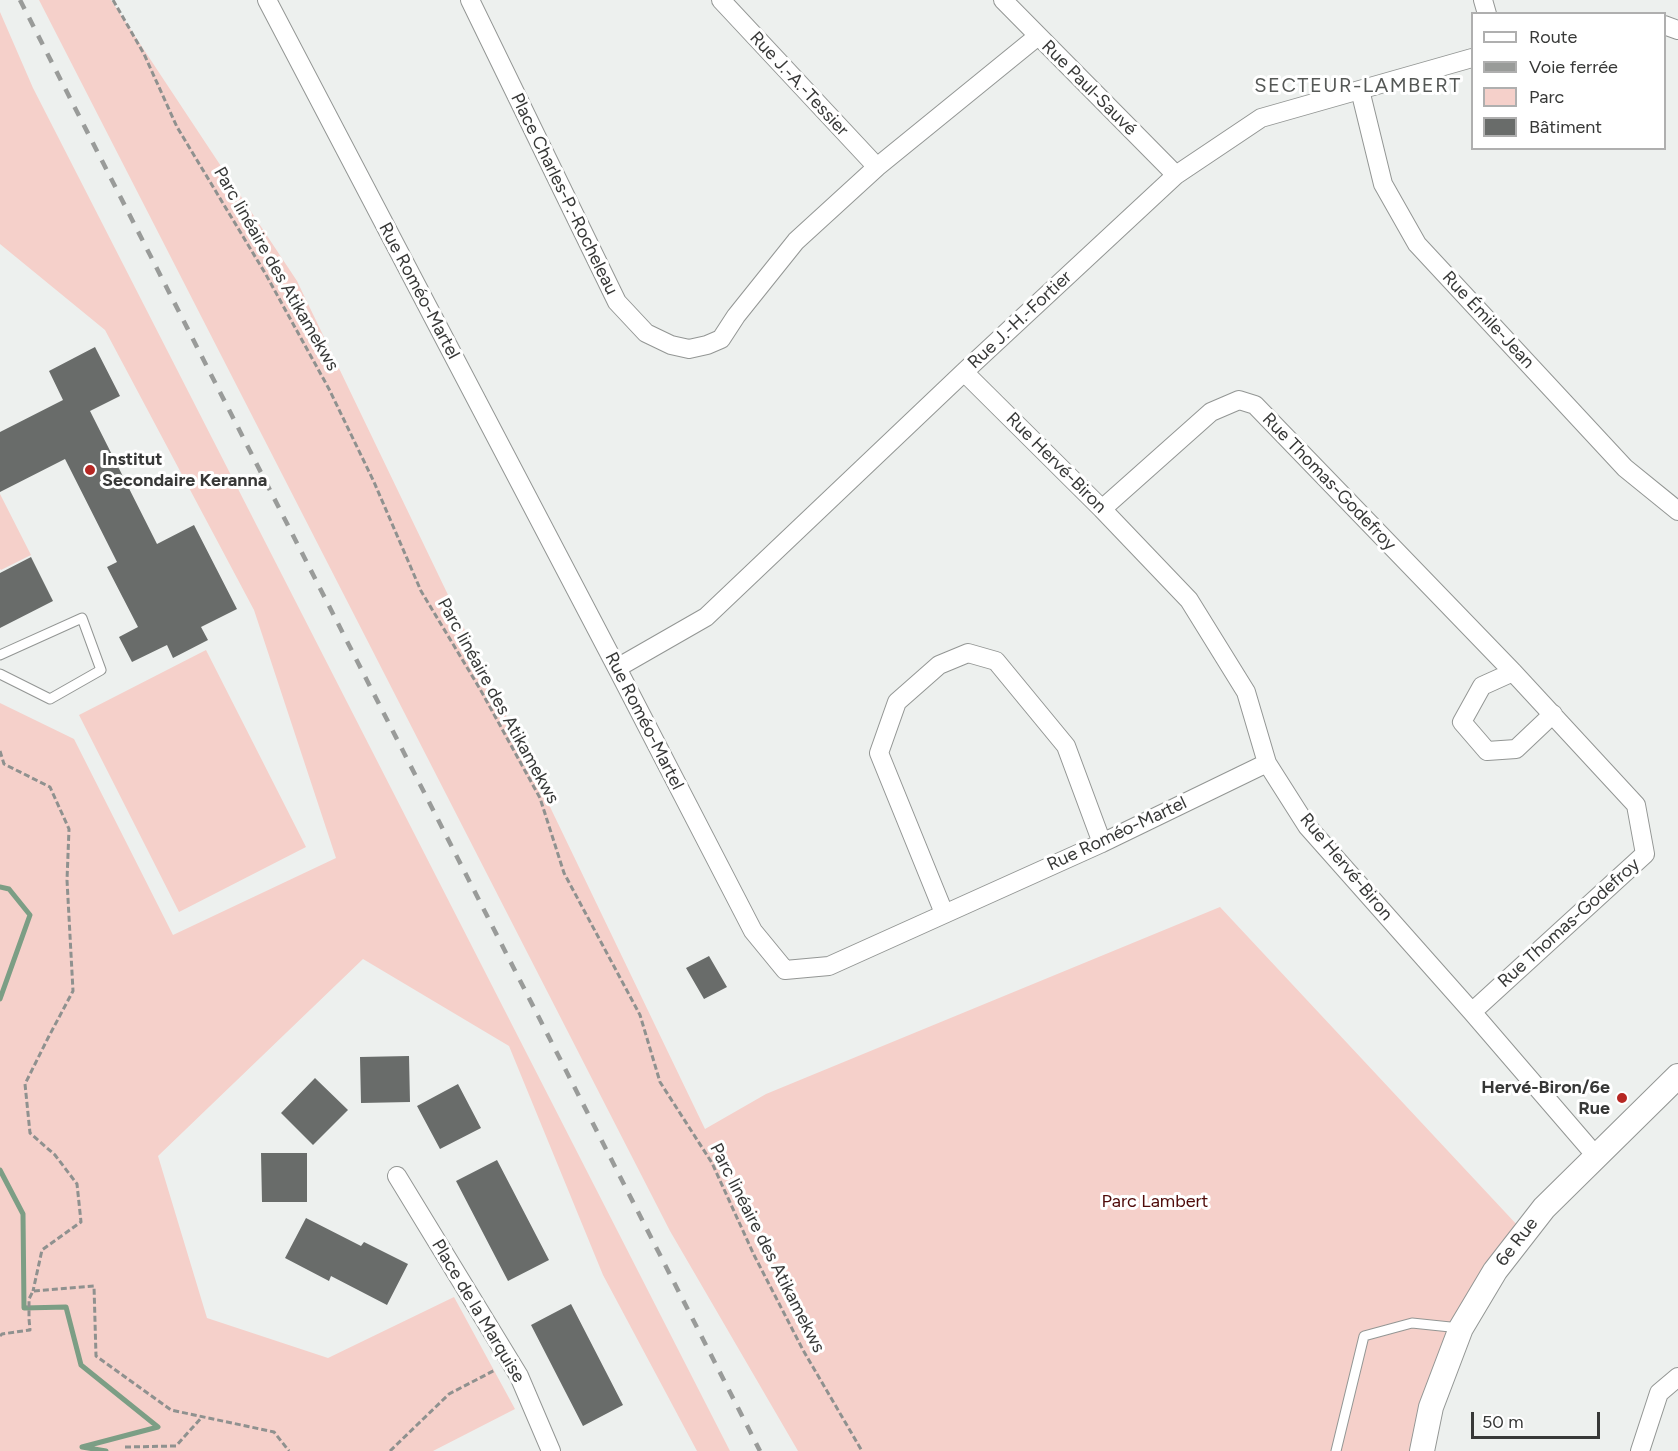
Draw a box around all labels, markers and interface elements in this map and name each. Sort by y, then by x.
legend [1471,12,1666,150]
text: Route [1529,26,1577,48]
street label: Rue J.-A.-Tessier [745,27,853,141]
street label: Rue Paul-Sauvé [1037,36,1141,140]
text: Voie ferrée [1529,56,1618,78]
district label: SECTEUR-LAMBERT [1254,74,1462,98]
text: Parc [1529,86,1564,108]
street label: Place Charles-P.-Rocheleau [506,90,622,298]
text: Bâtiment [1529,116,1602,138]
street label: Parc linéaire des Atikamekws [209,163,343,375]
street label: Rue Roméo-Martel [374,219,464,363]
street label: Rue J.-H.-Fortier [964,266,1076,374]
street label: Rue Émile-Jean [1437,267,1539,373]
street label: Rue Hervé-Biron [1001,408,1111,518]
street label: Rue Thomas-Godefroy [1258,409,1400,555]
place label: Institut Secondaire Keranna [102,449,267,492]
marker: Institut Secondaire Keranna [83,463,97,477]
street label: Parc linéaire des Atikamekws [432,594,564,808]
street label: Rue Roméo-Martel [600,649,688,793]
street label: Rue Roméo-Martel [1044,792,1190,876]
street label: Rue Hervé-Biron [1295,809,1397,925]
street label: Rue Thomas-Godefroy [1494,854,1644,992]
place label: Hervé-Biron/6e Rue [1481,1077,1610,1120]
marker: Hervé-Biron/6e Rue [1615,1091,1629,1105]
street label: Parc linéaire des Atikamekws [705,1140,829,1356]
park label: Parc Lambert [1102,1191,1208,1213]
street label: 6e Rue [1491,1213,1543,1271]
street label: Place de la Marquise [427,1235,529,1387]
scale bar [1474,1400,1603,1438]
text: 50 m [1482,1411,1524,1433]

